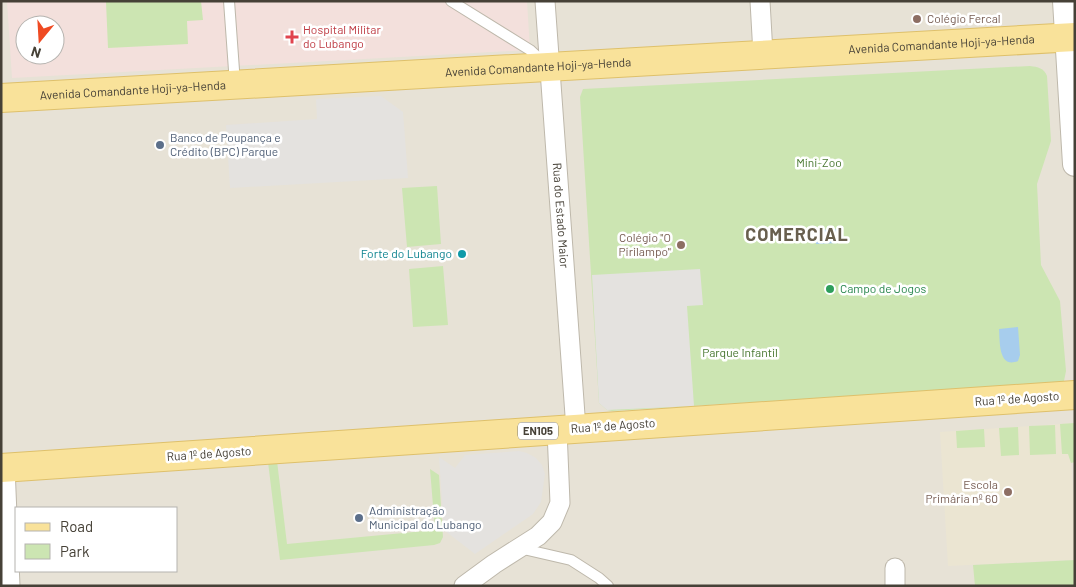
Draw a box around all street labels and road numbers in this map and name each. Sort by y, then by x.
street label: Avenida Comandante Hoji-ya-Henda [848,31,1035,56]
street label: Avenida Comandante Hoji-ya-Henda [445,54,632,79]
street label: Avenida Comandante Hoji-ya-Henda [39,77,226,102]
street label: Rua do Estado Maior [551,162,572,269]
street label: Rua 1º de Agosto [974,388,1060,408]
street label: Rua 1º de Agosto [570,415,656,435]
road number: EN105 [518,422,558,440]
street label: Rua 1º de Agosto [166,443,252,463]

